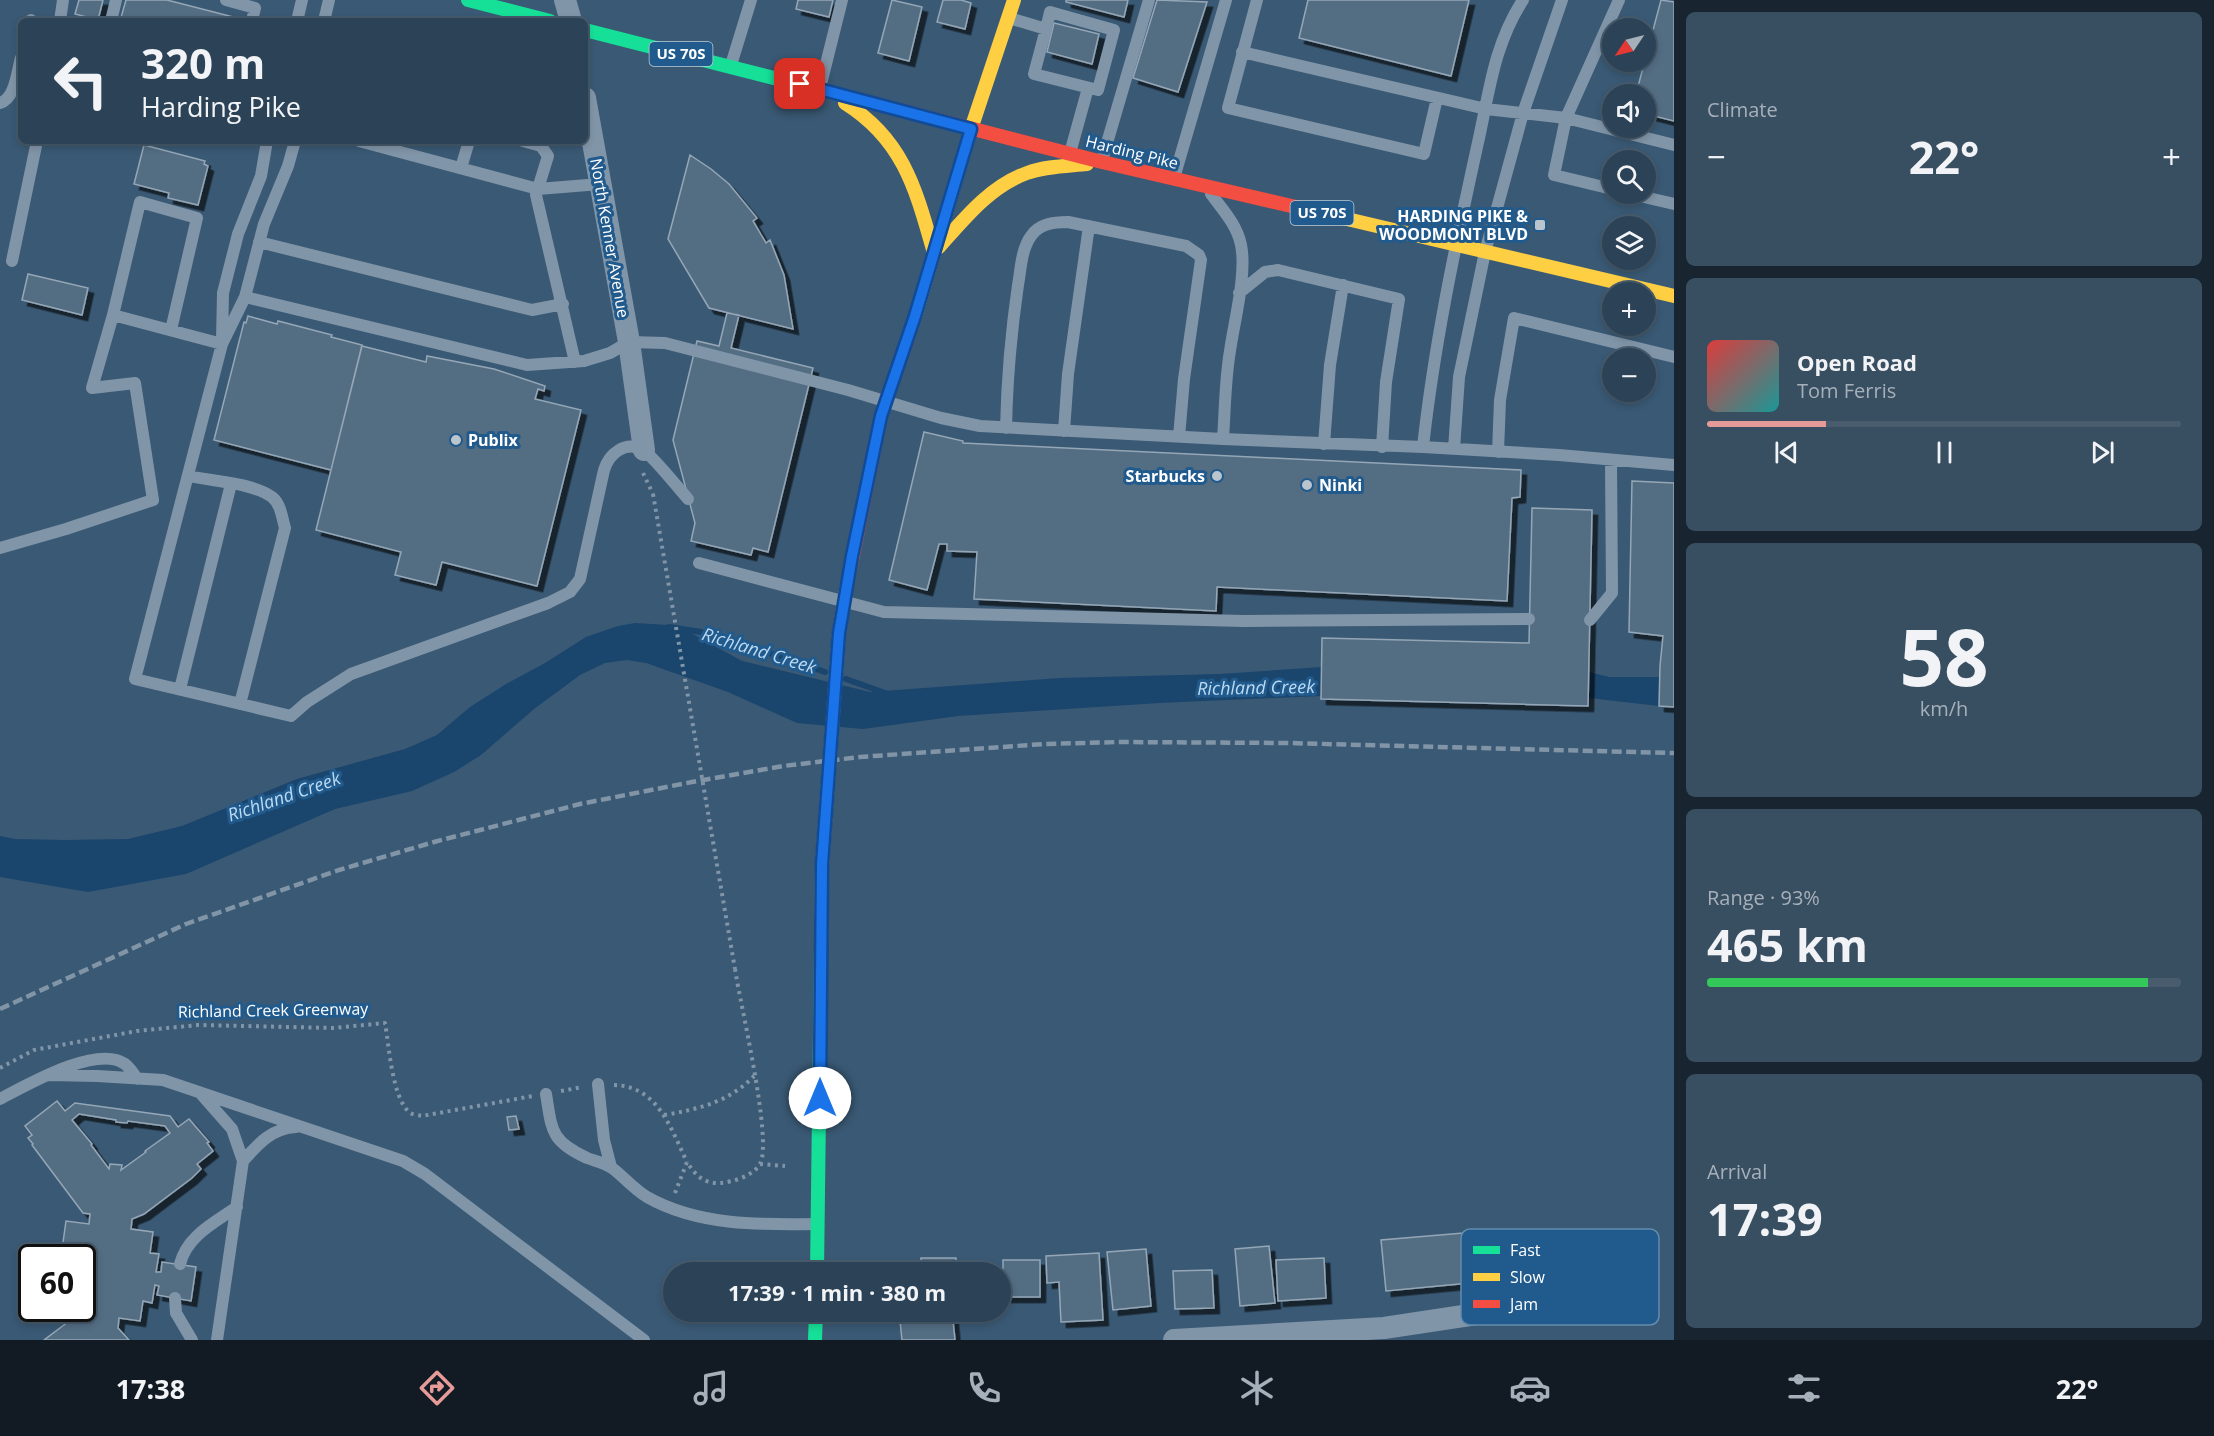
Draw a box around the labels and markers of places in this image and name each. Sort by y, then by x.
pin [774,58,825,109]
place label: HARDING PIKE & WOODMONT BLVD [1379,205,1528,245]
marker: HARDING PIKE & WOODMONT BLVD [1533,218,1547,232]
place label: Publix [468,429,518,451]
marker: Publix [449,433,463,447]
place label: Starbucks [1126,465,1205,487]
marker: Starbucks [1210,469,1224,483]
place label: Ninki [1319,474,1362,496]
marker: Ninki [1300,478,1314,492]

